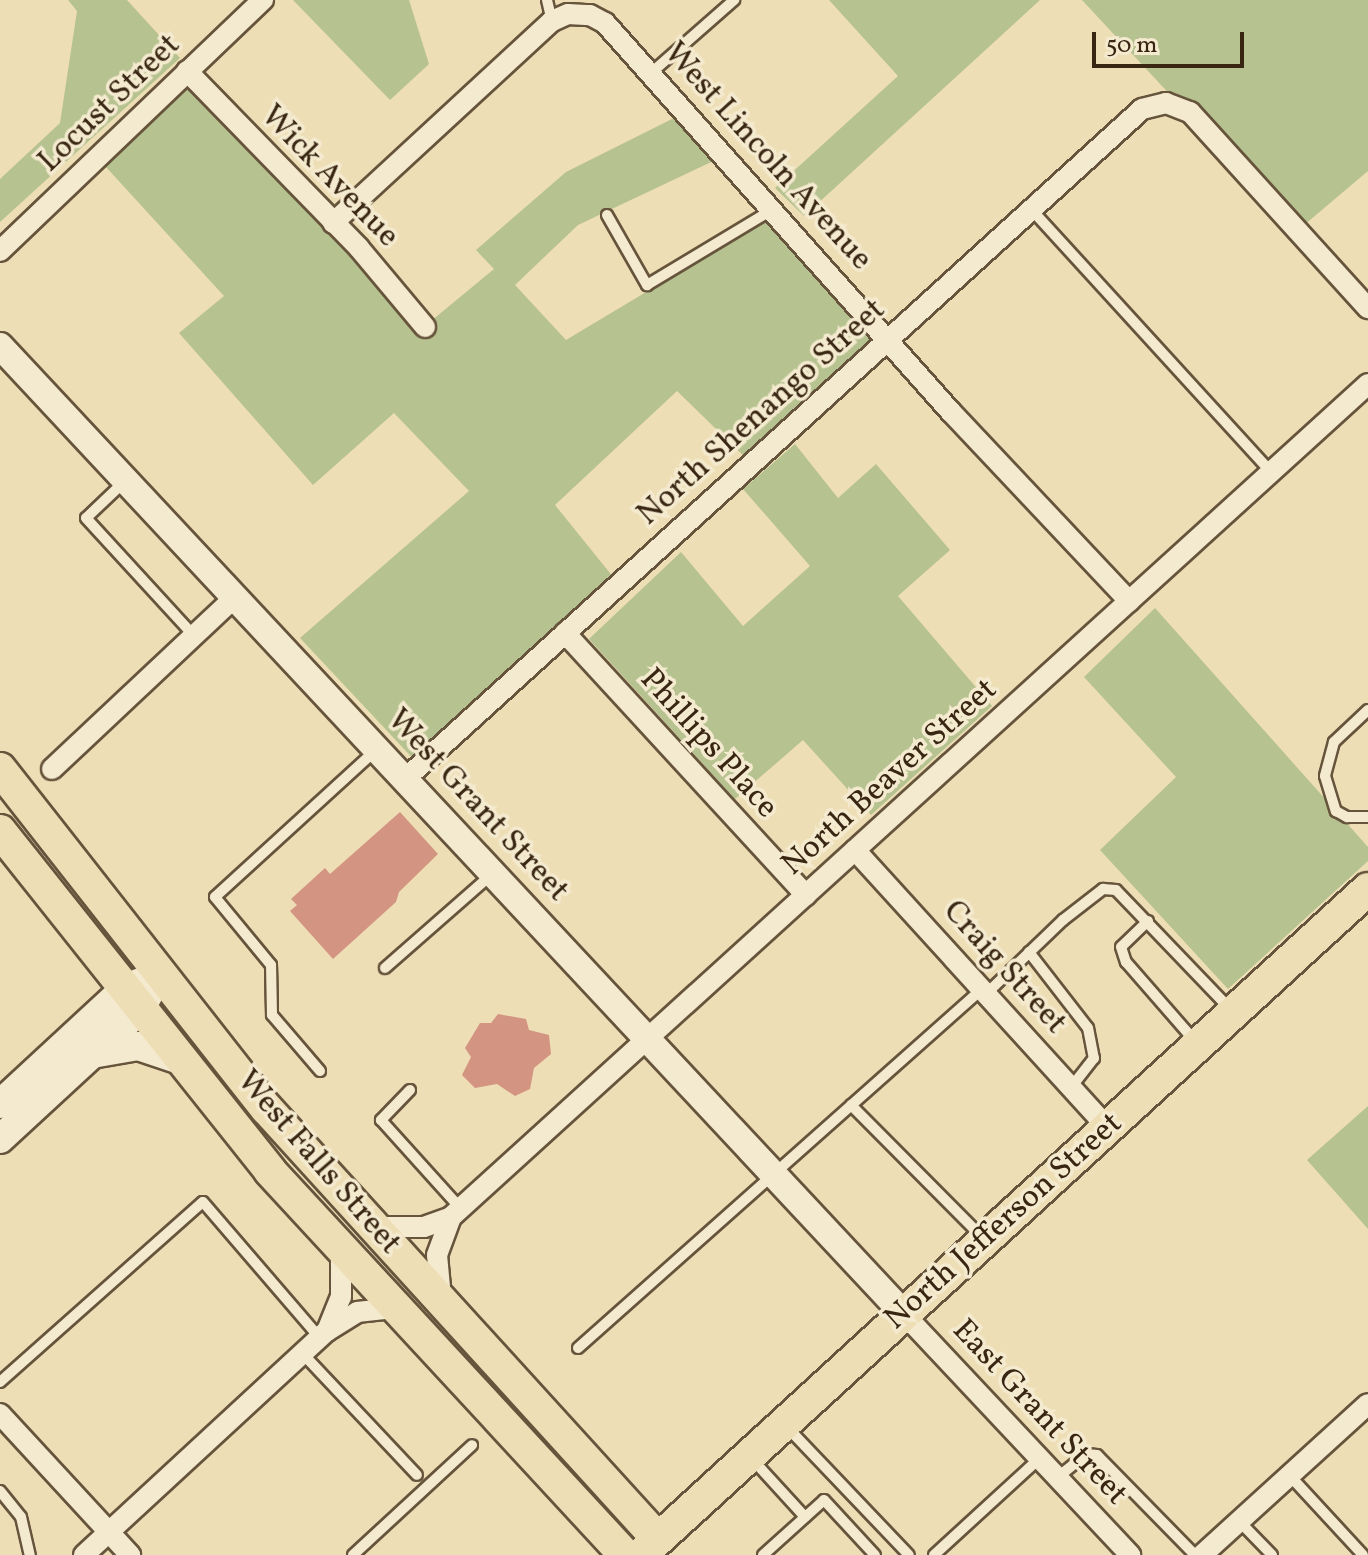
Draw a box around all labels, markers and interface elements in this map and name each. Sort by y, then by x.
scale bar [1096,16,1248,66]
street label: Locust Street [31,27,189,181]
text: 50 m [1106,29,1158,63]
street label: West Lincoln Avenue [655,35,879,279]
street label: Wick Avenue [252,98,406,256]
street label: North Shenango Street [630,291,894,535]
street label: Phillips Place [631,661,785,827]
street label: North Beaver Street [774,671,1006,885]
street label: West Grant Street [378,702,576,910]
street label: Craig Street [934,893,1074,1043]
street label: West Falls Street [228,1063,408,1263]
street label: North Jefferson Street [877,1105,1131,1339]
street label: East Grant Street [943,1312,1135,1514]

